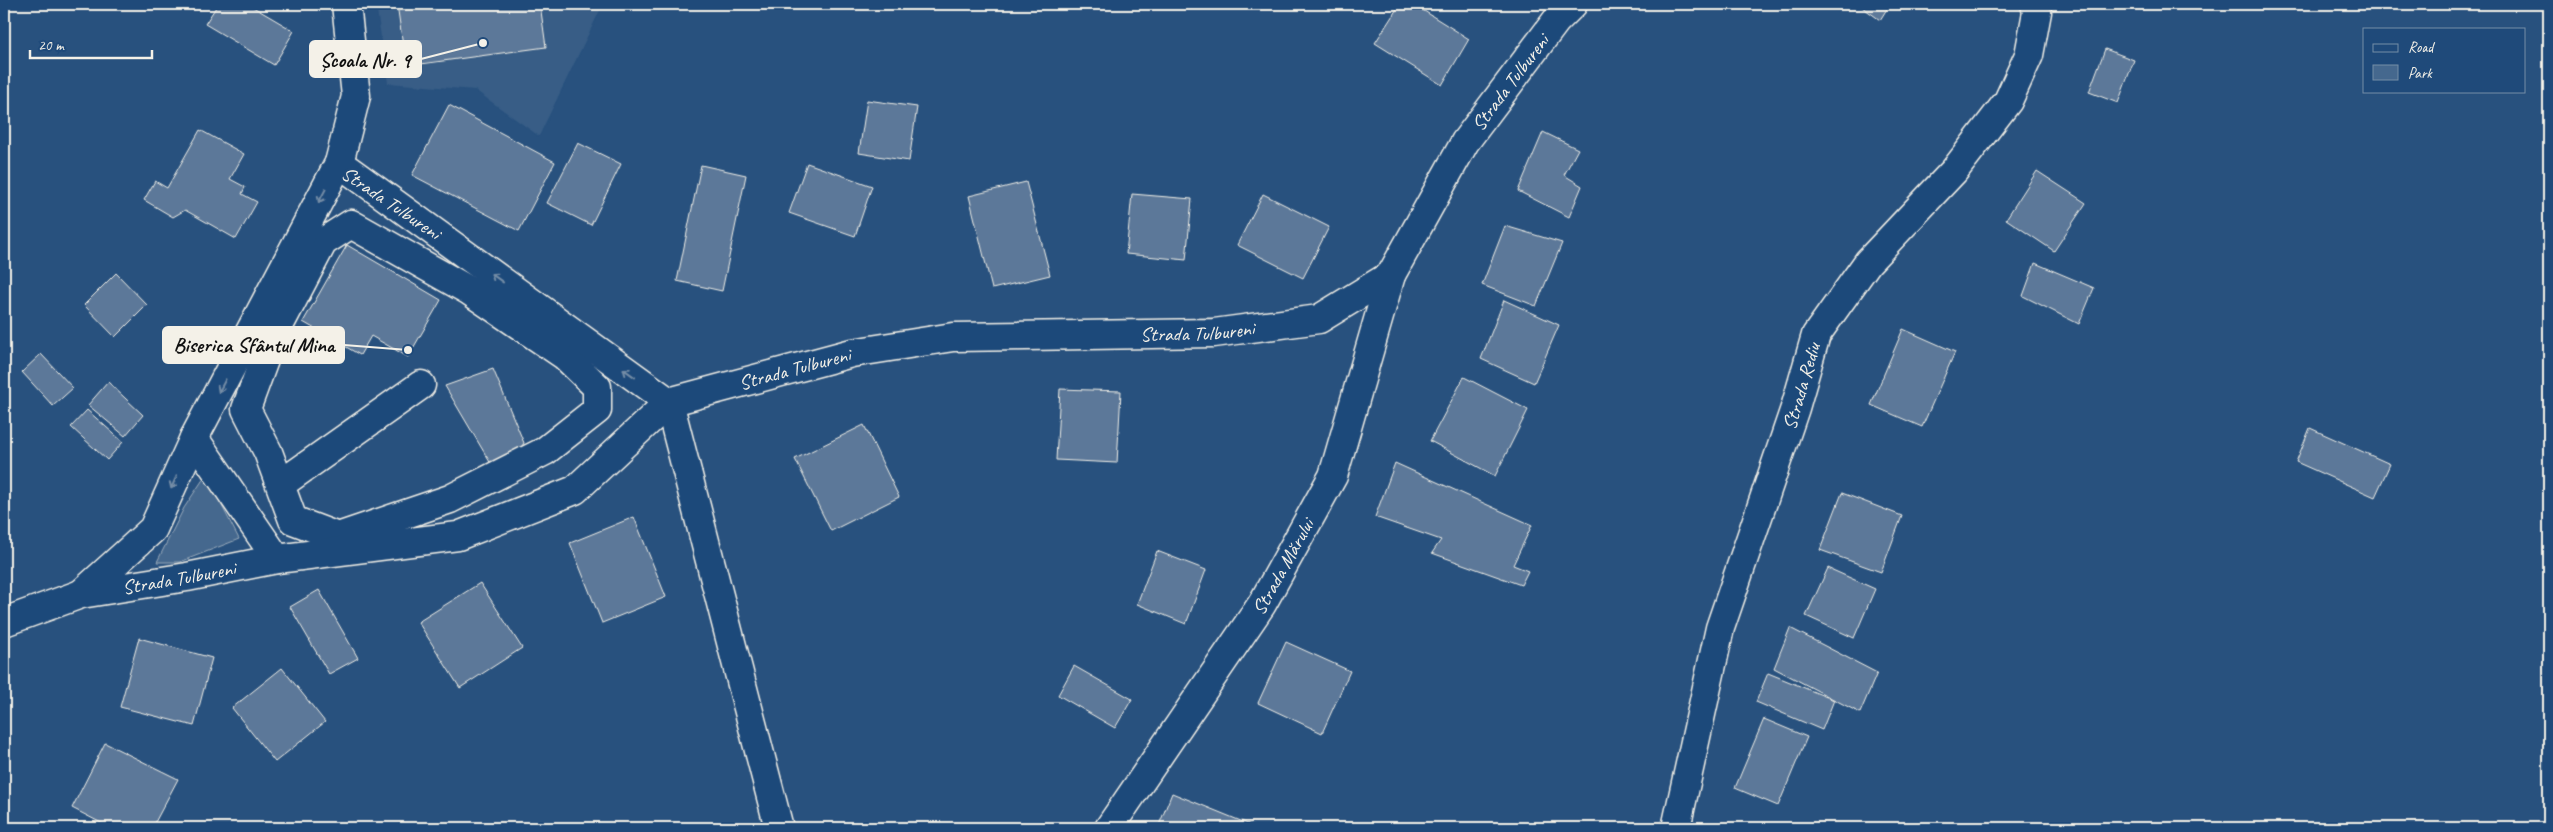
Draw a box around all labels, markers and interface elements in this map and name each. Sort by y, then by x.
street label: Strada Tulbureni [1466,27,1556,135]
scale bar [30,28,152,60]
legend [2363,28,2526,92]
text: 20 m [38,36,65,55]
text: Road [2408,38,2435,57]
callout: Școala Nr. 9 [310,41,421,77]
text: Școala Nr. 9 [320,47,413,73]
text: Park [2408,64,2433,83]
street label: Strada Tulbureni [337,161,447,247]
one-way arrow [317,188,327,203]
one-way arrow [490,273,504,283]
street label: Strada Tulbureni [1140,315,1258,347]
callout: Biserica Sfântul Mina [163,327,344,363]
text: Biserica Sfântul Mina [173,332,337,358]
street label: Strada Rediu [1776,338,1826,433]
street label: Strada Tulbureni [736,341,855,395]
one-way arrow [622,368,636,378]
one-way arrow [216,378,226,392]
one-way arrow [169,474,179,489]
street label: Strada Mărului [1246,512,1320,619]
street label: Strada Tulbureni [120,555,240,600]

